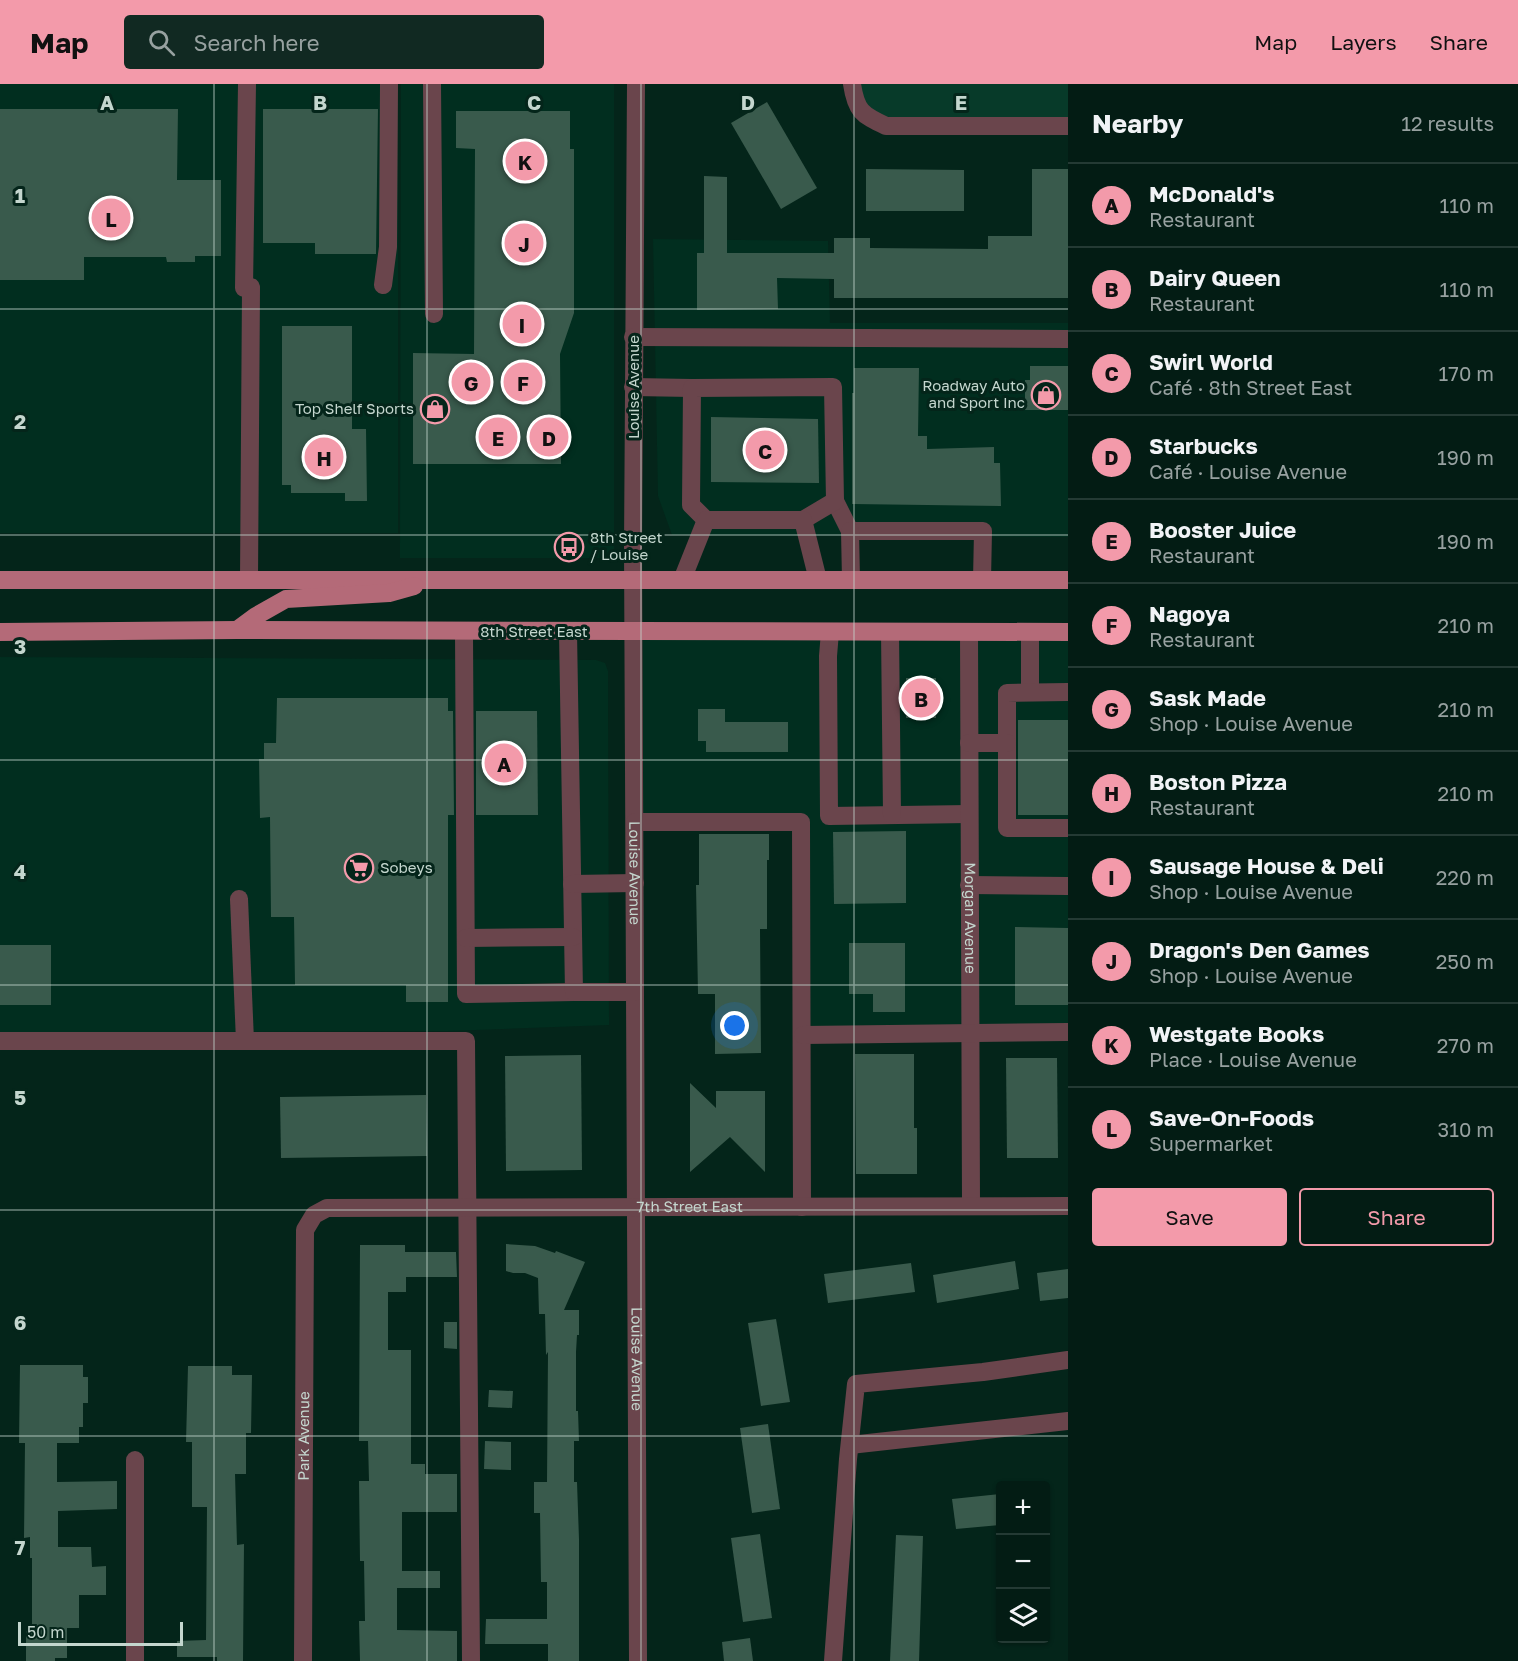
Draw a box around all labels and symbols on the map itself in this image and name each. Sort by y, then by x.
text: A [100,90,114,114]
text: B [313,90,327,114]
text: C [527,90,541,114]
text: D [741,90,755,114]
text: E [955,90,967,114]
pin: K [506,138,544,184]
text: 1 [15,183,25,207]
pin: L [92,196,130,240]
pin: J [504,220,544,266]
pin: I [502,302,542,346]
street label: Louise Avenue [624,335,642,439]
pin: G [452,360,490,404]
pin: F [504,360,542,404]
place label: Roadway Auto and Sport Inc [922,376,1025,411]
shop icon: Roadway Auto and Sport Inc [1030,379,1062,411]
shop icon: Top Shelf Sports [419,393,451,425]
place label: Top Shelf Sports [295,399,414,417]
text: 2 [14,409,26,433]
pin: E [478,414,518,460]
pin: D [530,414,568,460]
pin: C [746,428,784,472]
pin: H [304,434,344,479]
place label: 8th Street / Louise [590,528,663,563]
bus stop icon: 8th Street / Louise [553,531,585,563]
street label: 8th Street East [480,622,588,640]
text: 3 [14,634,26,658]
pin: B [902,676,940,720]
pin: A [484,740,524,786]
street label: Louise Avenue [626,821,645,925]
supermarket icon: Sobeys [343,852,375,884]
place label: Sobeys [380,858,433,876]
text: 4 [14,859,26,883]
street label: Morgan Avenue [962,862,980,974]
your location [720,1011,749,1040]
text: 5 [14,1085,26,1109]
street label: 7th Street East [636,1197,743,1215]
street label: Louise Avenue [628,1307,647,1411]
text: 6 [14,1310,26,1334]
street label: Park Avenue [294,1391,312,1481]
text: 7 [15,1535,26,1559]
scale bar [18,1619,183,1646]

